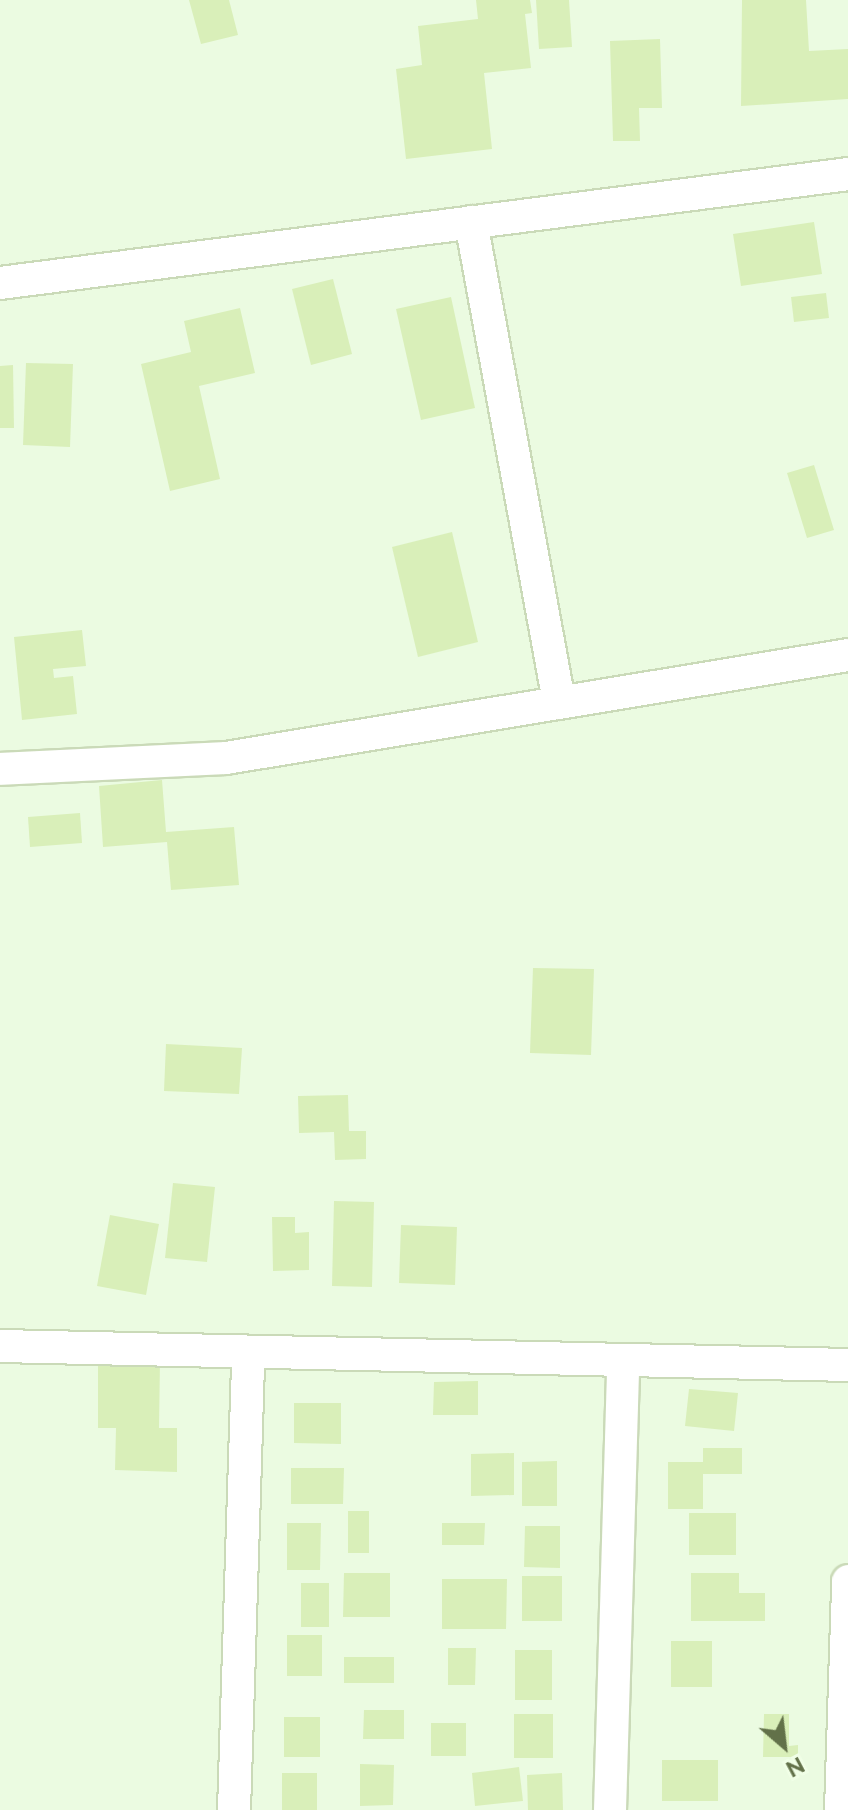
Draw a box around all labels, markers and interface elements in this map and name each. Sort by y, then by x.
north arrow [744,1706,824,1786]
text: N [782,1752,809,1783]

